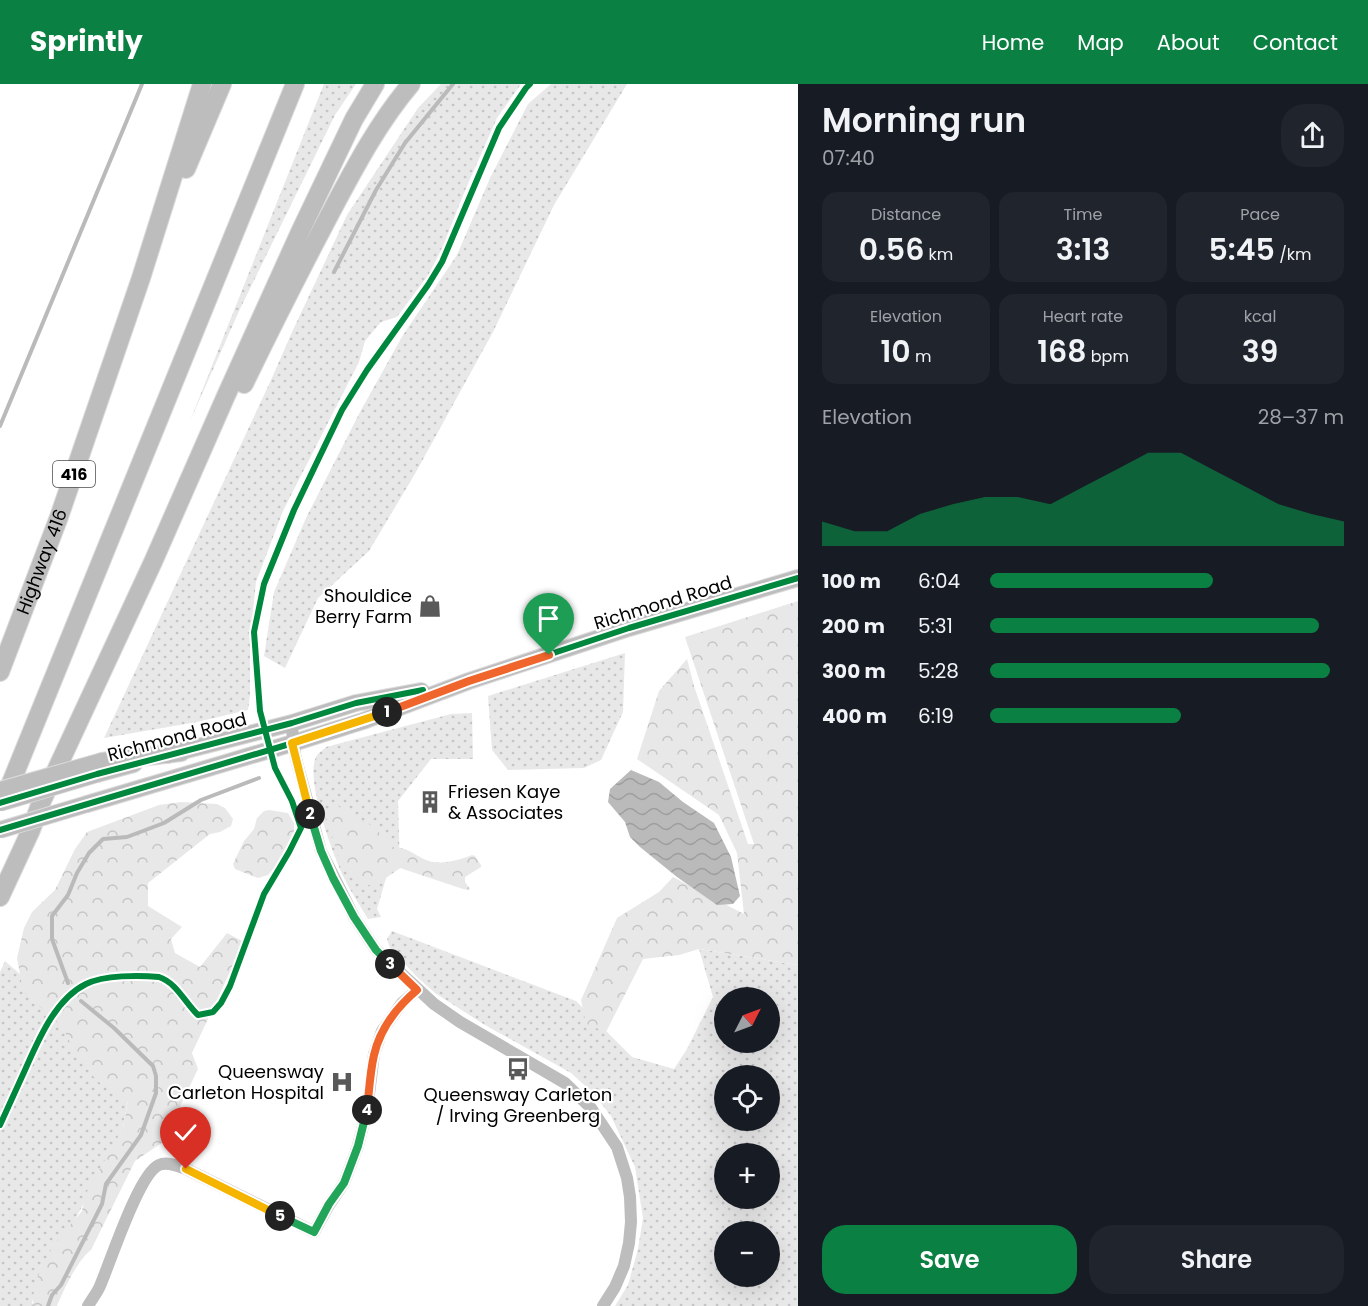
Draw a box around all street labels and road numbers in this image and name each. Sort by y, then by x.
road number: 416 [53,461,95,487]
street label: Highway 416 [10,506,73,618]
street label: Richmond Road [591,570,735,635]
street label: Richmond Road [104,706,249,767]

